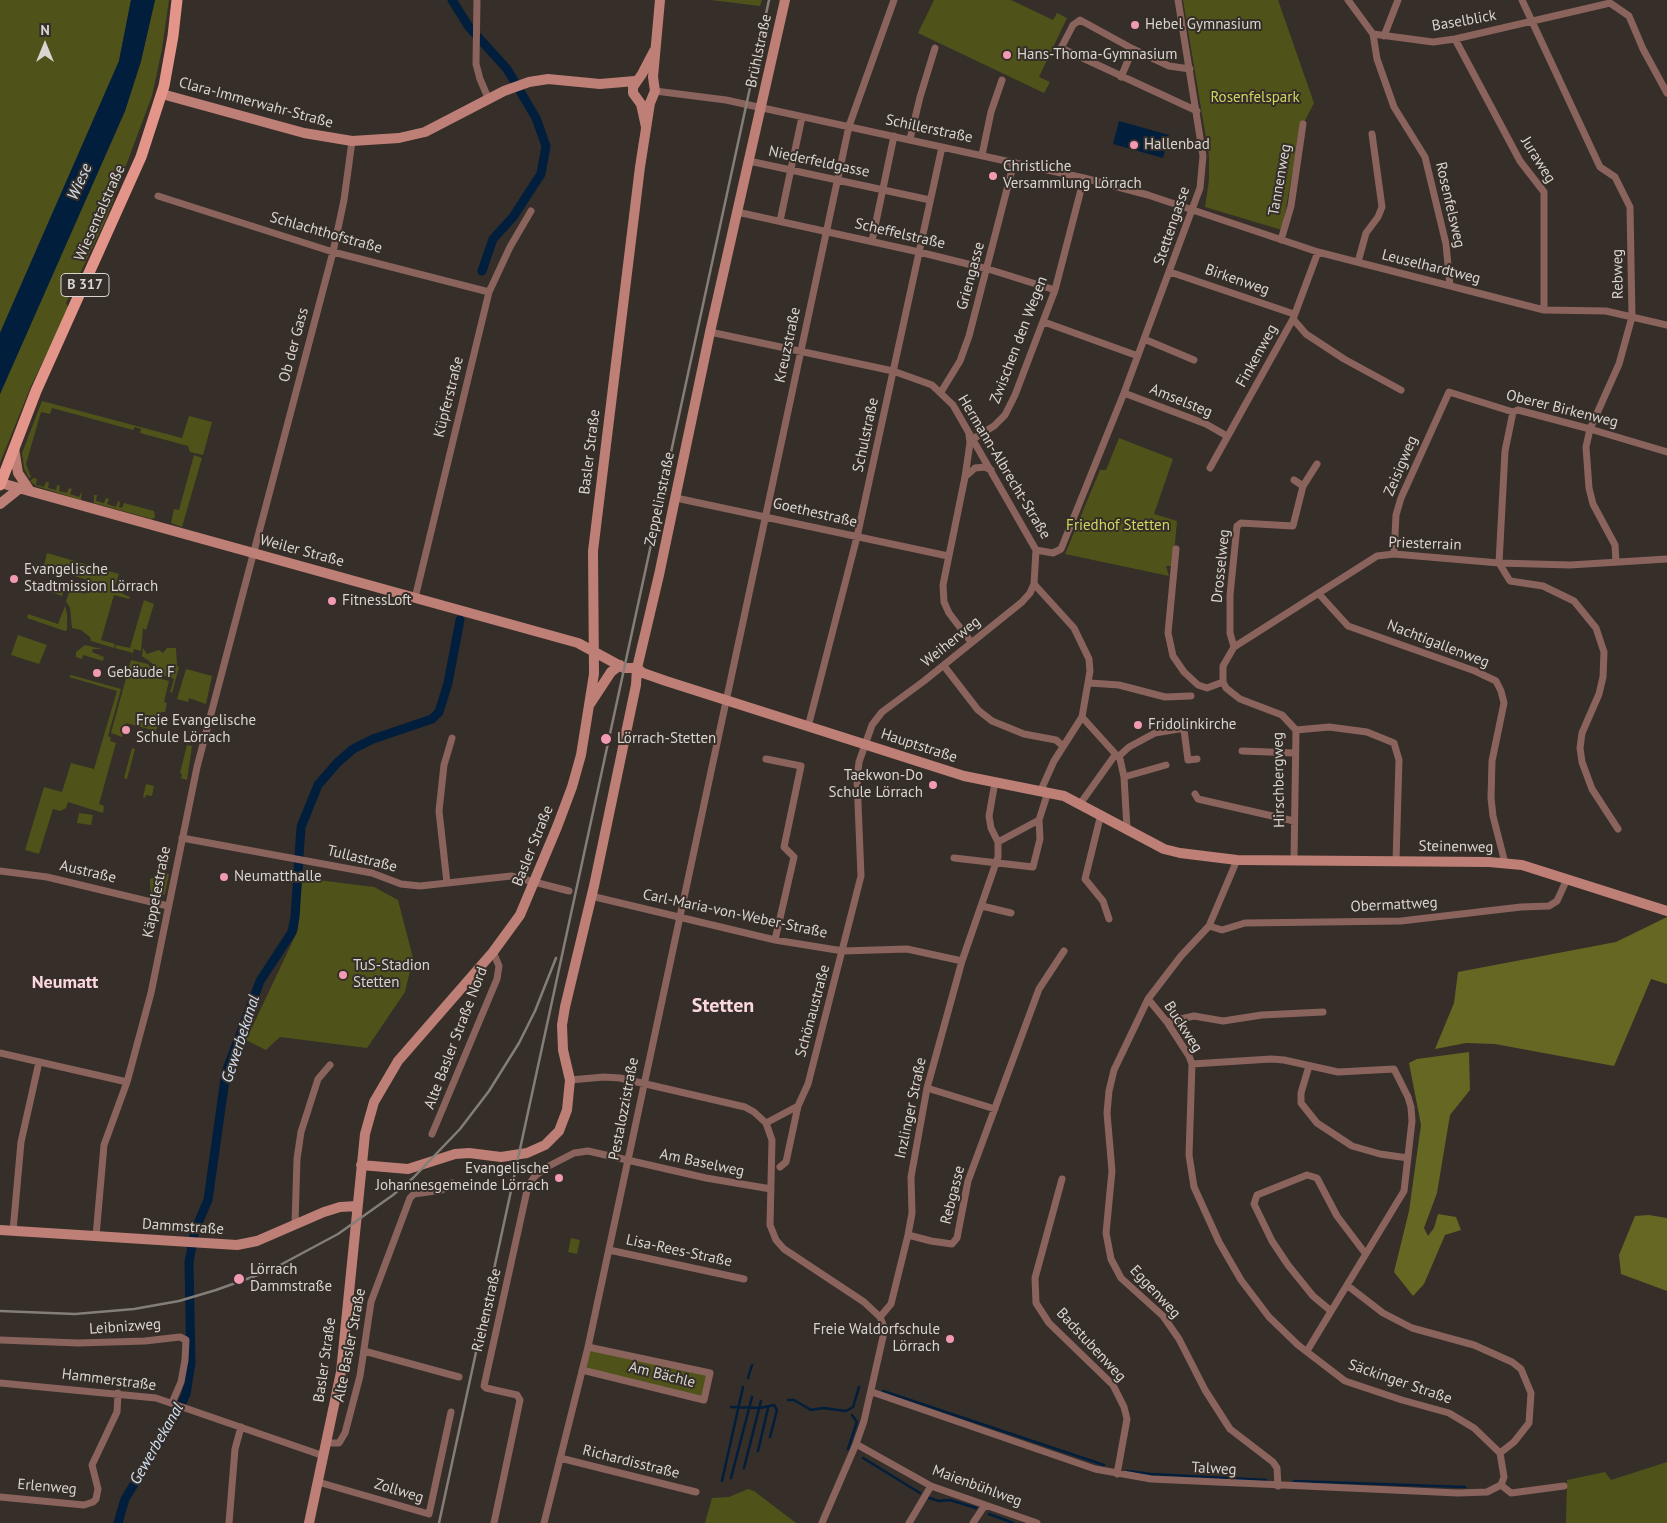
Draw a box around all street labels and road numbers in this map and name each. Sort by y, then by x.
street label: Baselblick [1430,6,1498,36]
street label: Brühlstraße [742,12,776,90]
street label: Clara-Immerwahr-Straße [177,74,335,132]
street label: Schillerstraße [884,111,974,147]
street label: Juraweg [1517,133,1559,187]
street label: Niederfeldgasse [767,142,871,182]
street label: Tannenweg [1265,143,1295,217]
street label: Rosenfelsweg [1431,160,1469,250]
street label: Wiesentalstraße [71,162,129,264]
street label: Stettengasse [1150,184,1194,268]
street label: Schlachthofstraße [268,208,384,258]
street label: Scheffelstraße [853,215,947,253]
street label: Griengasse [953,240,989,312]
street label: Leuselhardtweg [1380,246,1482,288]
street label: Rebweg [1609,249,1627,299]
street label: Birkenweg [1202,261,1272,299]
road number: B 317 [61,274,109,296]
street label: Zwischen den Wegen [986,274,1052,406]
street label: Ob der Gass [275,306,313,384]
street label: Kreuzstraße [771,306,805,384]
street label: Finkenweg [1232,321,1282,391]
street label: Küpferstraße [430,355,468,439]
street label: Amselsteg [1147,380,1215,422]
street label: Oberer Birkenweg [1504,386,1620,432]
street label: Hermann-Albrecht-Straße [954,392,1054,542]
street label: Schulstraße [849,396,883,474]
street label: Basler Straße [576,408,604,496]
street label: Zeisigweg [1380,433,1422,499]
street label: Zeppelinstraße [641,450,679,548]
street label: Goethestraße [771,495,859,531]
street label: Drosselweg [1208,528,1234,604]
street label: Weiler Straße [258,531,346,571]
street label: Priesterrain [1388,534,1462,554]
street label: Weiherweg [918,613,984,671]
street label: Nachtigallenweg [1384,616,1492,672]
street label: Hauptstraße [879,725,959,767]
street label: Hirschbergweg [1269,732,1289,828]
street label: Basler Straße [509,803,557,889]
street label: Steinenweg [1418,837,1494,857]
street label: Tullastraße [325,842,399,876]
street label: Käppelestraße [139,845,175,939]
street label: Austraße [58,857,118,887]
street label: Carl-Maria-von-Weber-Straße [641,886,829,942]
street label: Obermattweg [1350,894,1438,916]
street label: Schönaustraße [792,963,834,1059]
street label: Alte Basler Straße Nord [421,964,491,1112]
street label: Buckweg [1160,998,1206,1056]
street label: Pestalozzistraße [605,1056,643,1162]
street label: Inzlinger Straße [892,1056,930,1160]
street label: Am Baselweg [658,1145,746,1181]
street label: Rebgasse [937,1164,969,1226]
street label: Dammstraße [141,1215,225,1239]
street label: Lisa-Rees-Straße [624,1231,734,1271]
street label: Eggenweg [1126,1262,1184,1322]
street label: Riehenstraße [469,1267,505,1353]
street label: Alte Basler Straße [330,1287,370,1403]
street label: Badstubenweg [1052,1304,1130,1386]
street label: Leibnizweg [89,1316,161,1338]
street label: Basler Straße [310,1316,340,1404]
street label: Säckinger Straße [1346,1356,1454,1408]
street label: Am Bächle [627,1358,697,1392]
street label: Hammerstraße [61,1365,157,1395]
street label: Richardisstraße [581,1441,681,1483]
street label: Talweg [1191,1459,1237,1479]
street label: Maienbühlweg [930,1461,1024,1511]
street label: Erlenweg [16,1475,78,1499]
street label: Zollweg [372,1475,426,1507]

